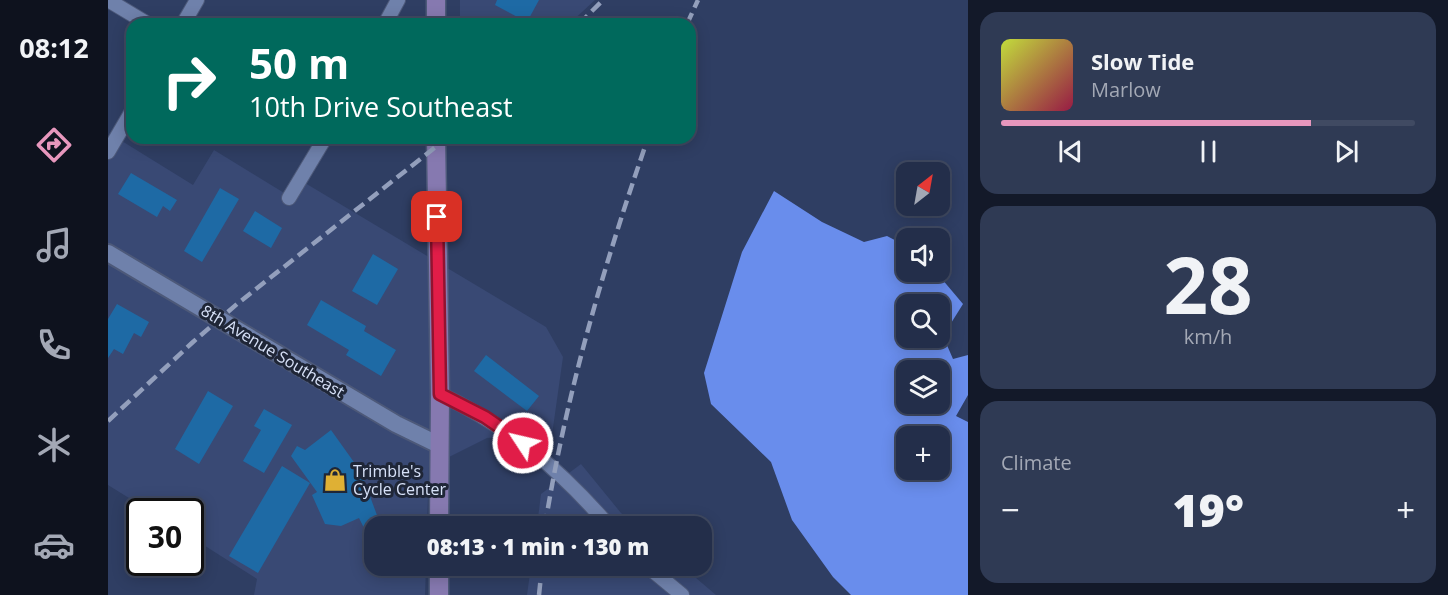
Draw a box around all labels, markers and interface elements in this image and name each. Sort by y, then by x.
text: 08:12 [19,29,89,66]
text: 50 m [249,34,349,91]
icon: right [150,42,228,120]
text: Slow Tide [1091,46,1194,76]
text: Marlow [1091,76,1161,103]
text: 10th Drive Southeast [249,88,513,125]
icon: directions [33,124,75,166]
icon: previous [1054,135,1087,168]
icon: pause [1192,135,1225,168]
icon: next [1330,135,1363,168]
north arrow [896,162,950,216]
map controls [896,162,950,480]
pin [411,191,462,242]
icon: arrive [420,200,453,233]
icon: music [33,224,75,266]
button: sound [896,228,950,282]
text: 28 [1163,231,1253,337]
button: search [896,294,950,348]
street label: 8th Avenue Southeast [197,299,349,403]
text: km/h [1184,323,1232,350]
icon: phone [33,324,75,366]
button: layers [896,360,950,414]
position arrow [491,411,555,475]
icon: climate [33,424,75,466]
button: + [896,426,950,480]
text: Climate [1001,449,1072,476]
place label: Trimble's Cycle Center [353,460,447,500]
shop icon: Trimble's Cycle Center [322,467,348,493]
text: 19° [1172,479,1244,540]
text: − [1001,487,1020,532]
text: + [1396,487,1415,532]
speed limit sign: 30 [126,498,204,576]
icon: car [33,524,75,566]
text: 08:13 · 1 min · 130 m [427,531,649,561]

